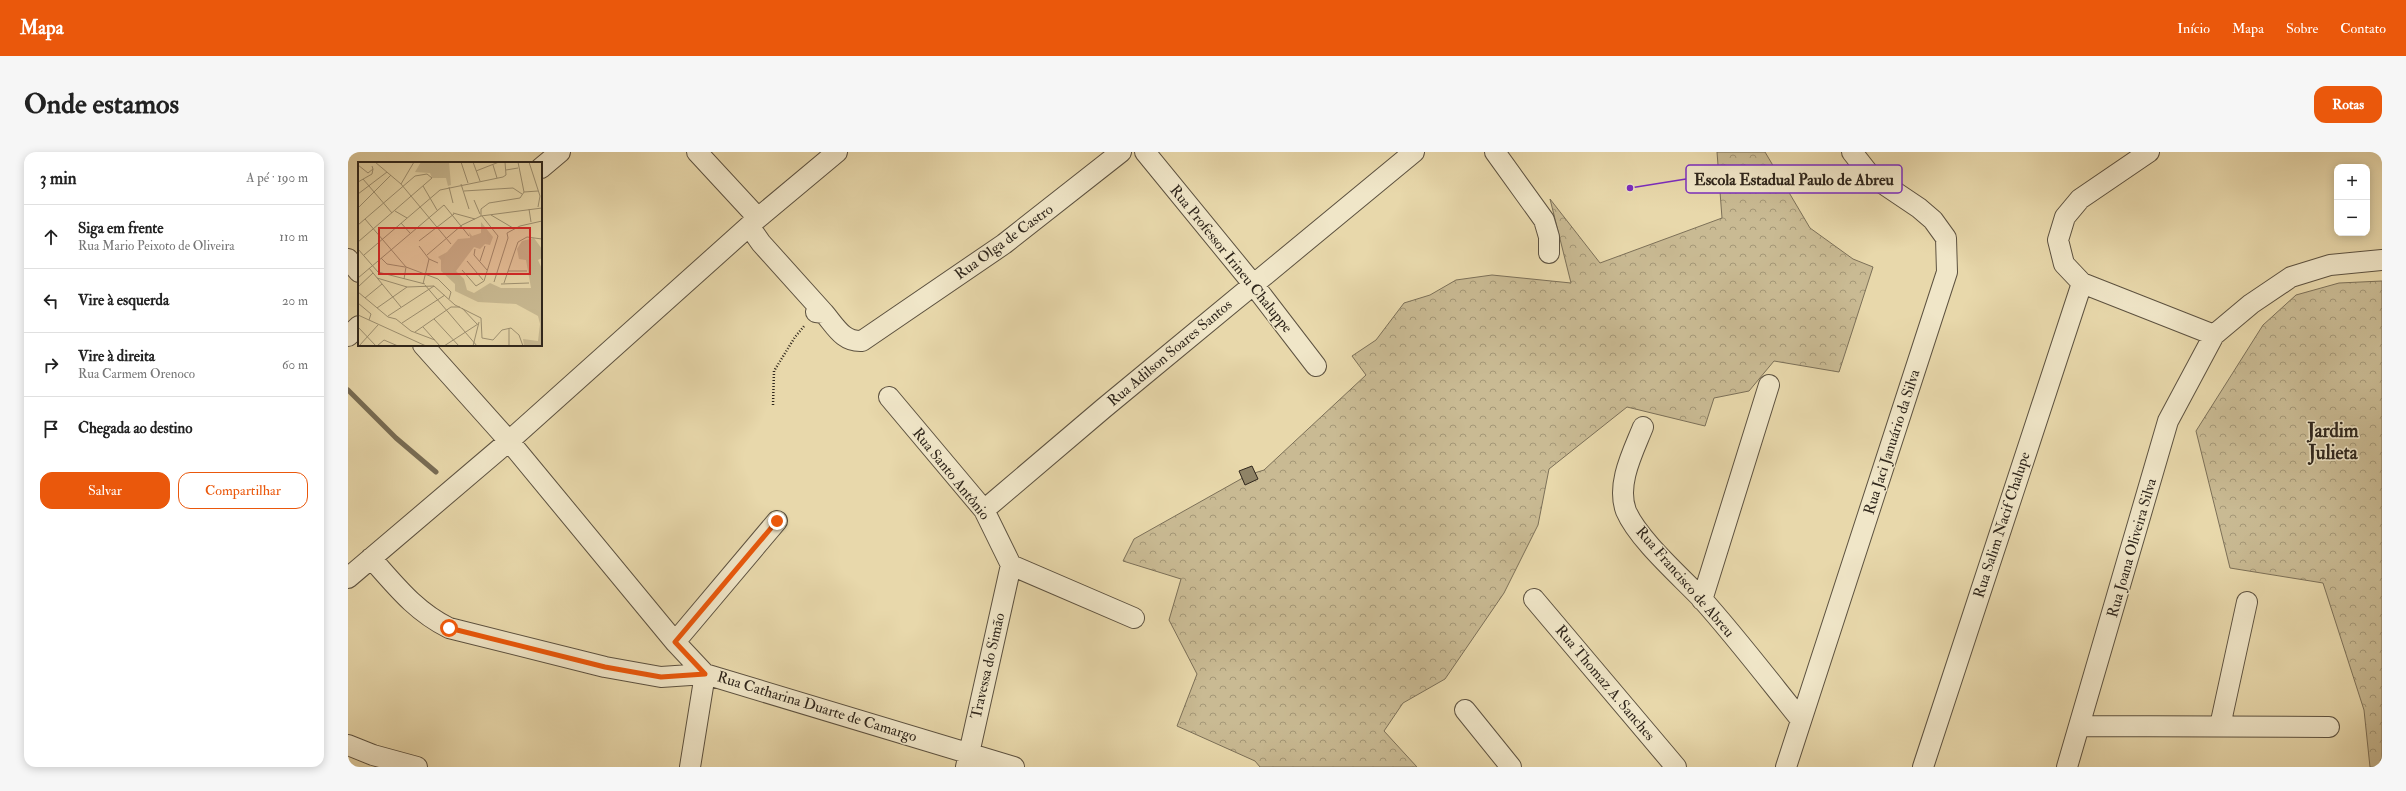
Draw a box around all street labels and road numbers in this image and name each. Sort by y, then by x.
street label: Rua Professor Irineu Chaluppe [1165,181,1297,337]
street label: Rua Olga de Castro [951,200,1057,284]
street label: Rua Adilson Soares Santos [1104,295,1236,411]
street label: Rua Jaci Januário da Silva [1860,366,1926,517]
street label: Rua Santo Antônio [908,424,994,524]
street label: Rua Salim Nacif Chalupe [1969,450,2036,601]
street label: Rua Joana Oliveira Silva [2103,475,2162,620]
street label: Rua Francisco de Abreu [1632,523,1739,642]
street label: Travessa do Simão [967,611,1009,721]
street label: Rua Thomaz A. Sanches [1551,621,1659,745]
street label: Rua Catharina Duarte de Camargo [715,667,919,747]

